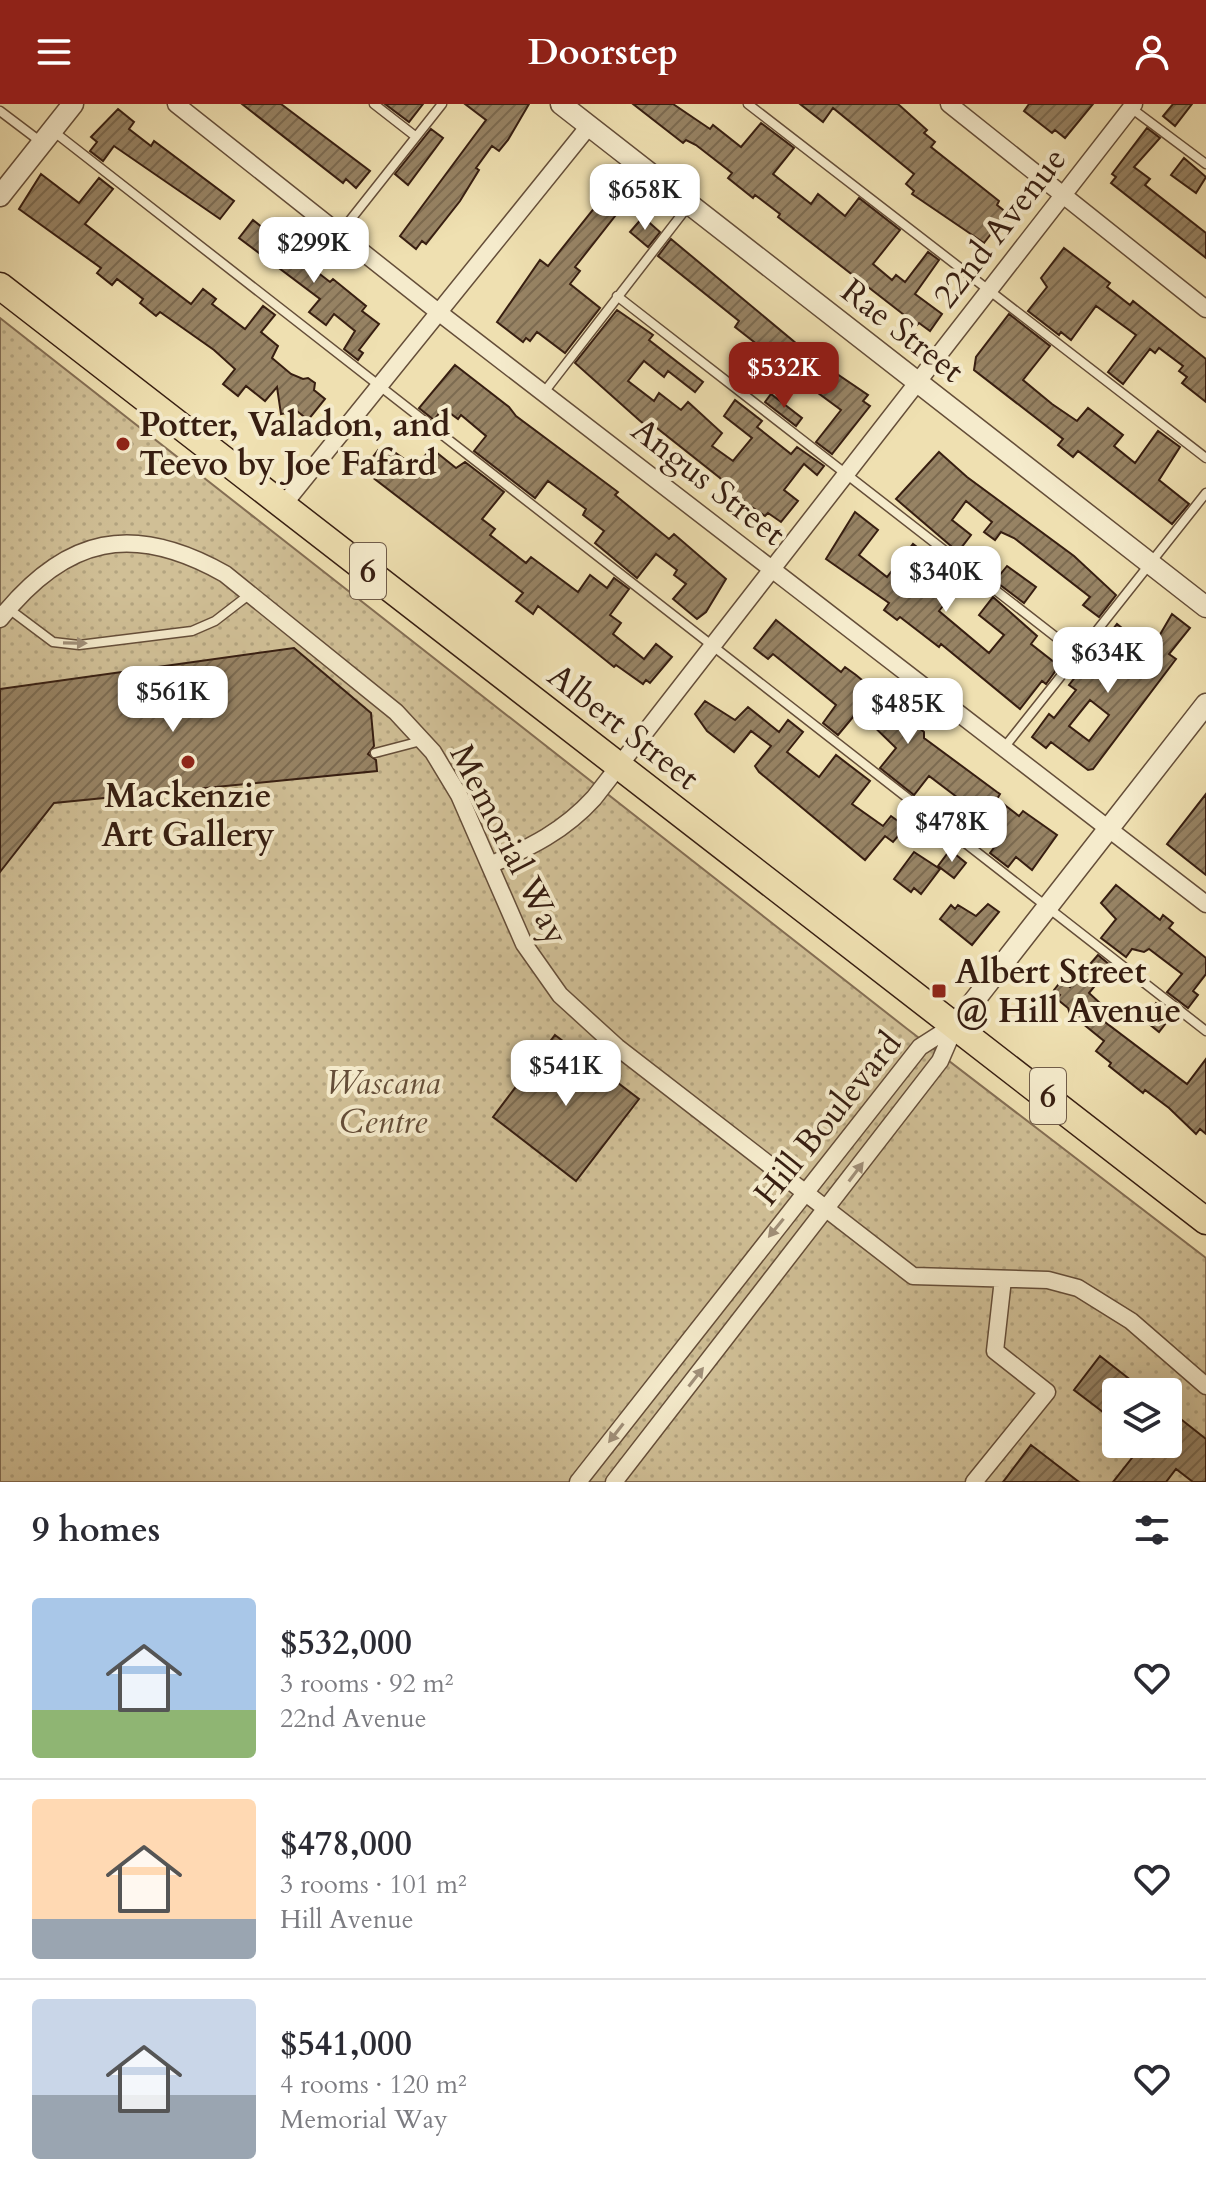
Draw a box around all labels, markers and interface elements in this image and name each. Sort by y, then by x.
text: Doorstep [528,28,678,77]
icon: menu [32,30,76,74]
icon: person [1130,30,1174,74]
street label: 22nd Avenue [923,138,1077,317]
pin: $658K [589,164,701,232]
text: $658K [608,172,682,207]
pin: $299K [258,217,370,285]
text: $299K [277,225,351,260]
street label: Rae Street [831,268,974,394]
pin: $532K [728,342,840,410]
text: $532K [747,350,821,385]
place label: Potter, Valadon, and Teevo by Joe Fafard [139,402,451,487]
street label: Angus Street [622,407,795,557]
marker: Potter, Valadon, and Teevo by Joe Fafard [114,435,132,453]
road number: 6 [350,543,386,599]
pin: $340K [890,546,1002,614]
text: $340K [909,554,983,589]
pin: $634K [1052,627,1164,695]
text: $634K [1071,635,1145,670]
one-way arrow [63,637,88,649]
street label: Albert Street [538,653,709,801]
pin: $561K [117,666,229,734]
text: $561K [136,674,210,709]
pin: $485K [852,678,964,746]
text: $485K [871,686,945,721]
street label: Memorial Way [439,736,579,953]
marker: Mackenzie Art Gallery [179,753,197,771]
place label: Mackenzie Art Gallery [101,773,275,858]
pin: $478K [896,796,1008,864]
text: $478K [915,804,989,839]
place label: Albert Street @ Hill Avenue [955,949,1181,1034]
marker: Albert Street @ Hill Avenue [930,982,948,1000]
street label: Hill Boulevard [743,1022,912,1215]
pin: $541K [510,1040,622,1108]
text: $541K [529,1048,603,1083]
park label: Wascana Centre [325,1060,441,1145]
road number: 6 [1030,1068,1066,1124]
one-way arrow [848,1161,864,1182]
one-way arrow [768,1218,785,1238]
one-way arrow [688,1367,704,1387]
map controls [1102,1378,1182,1458]
button: layers [1102,1378,1182,1458]
one-way arrow [608,1423,624,1443]
text: 9 homes [32,1507,160,1553]
icon: filters [1130,1508,1174,1552]
text: $532,000 [280,1620,412,1666]
icon: home [96,1630,192,1726]
icon: heart [1130,1656,1174,1700]
text: 3 rooms · 92 m² [280,1666,453,1701]
text: 22nd Avenue [280,1701,427,1736]
text: $478,000 [280,1821,412,1867]
icon: home [96,1831,192,1927]
icon: heart [1130,1857,1174,1901]
text: 3 rooms · 101 m² [280,1867,467,1902]
text: Hill Avenue [280,1902,414,1937]
text: $541,000 [280,2021,412,2067]
icon: home [96,2031,192,2127]
icon: heart [1130,2057,1174,2101]
text: 4 rooms · 120 m² [280,2067,467,2102]
text: Memorial Way [280,2102,448,2137]

